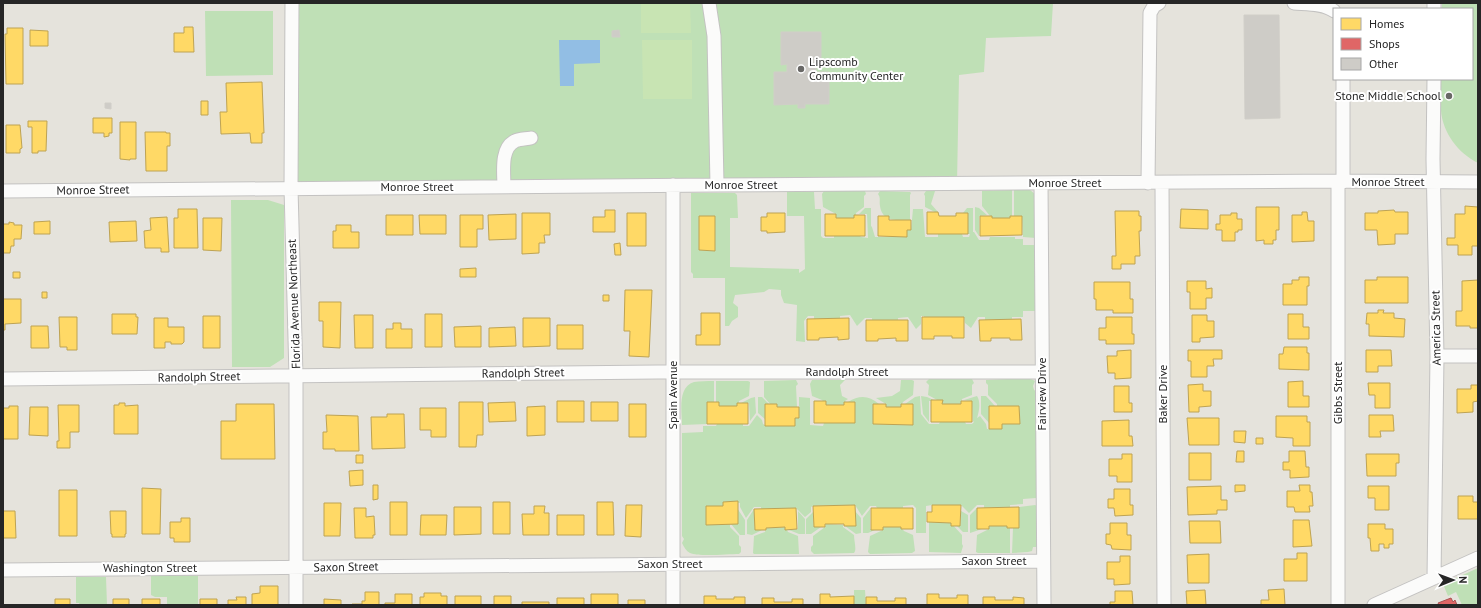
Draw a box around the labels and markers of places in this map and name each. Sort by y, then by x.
place label: Lipscomb Community Center [809,54,903,83]
marker: Lipscomb Community Center [796,64,806,74]
place label: Stone Middle School [1335,88,1441,103]
marker: Stone Middle School [1444,91,1454,101]

